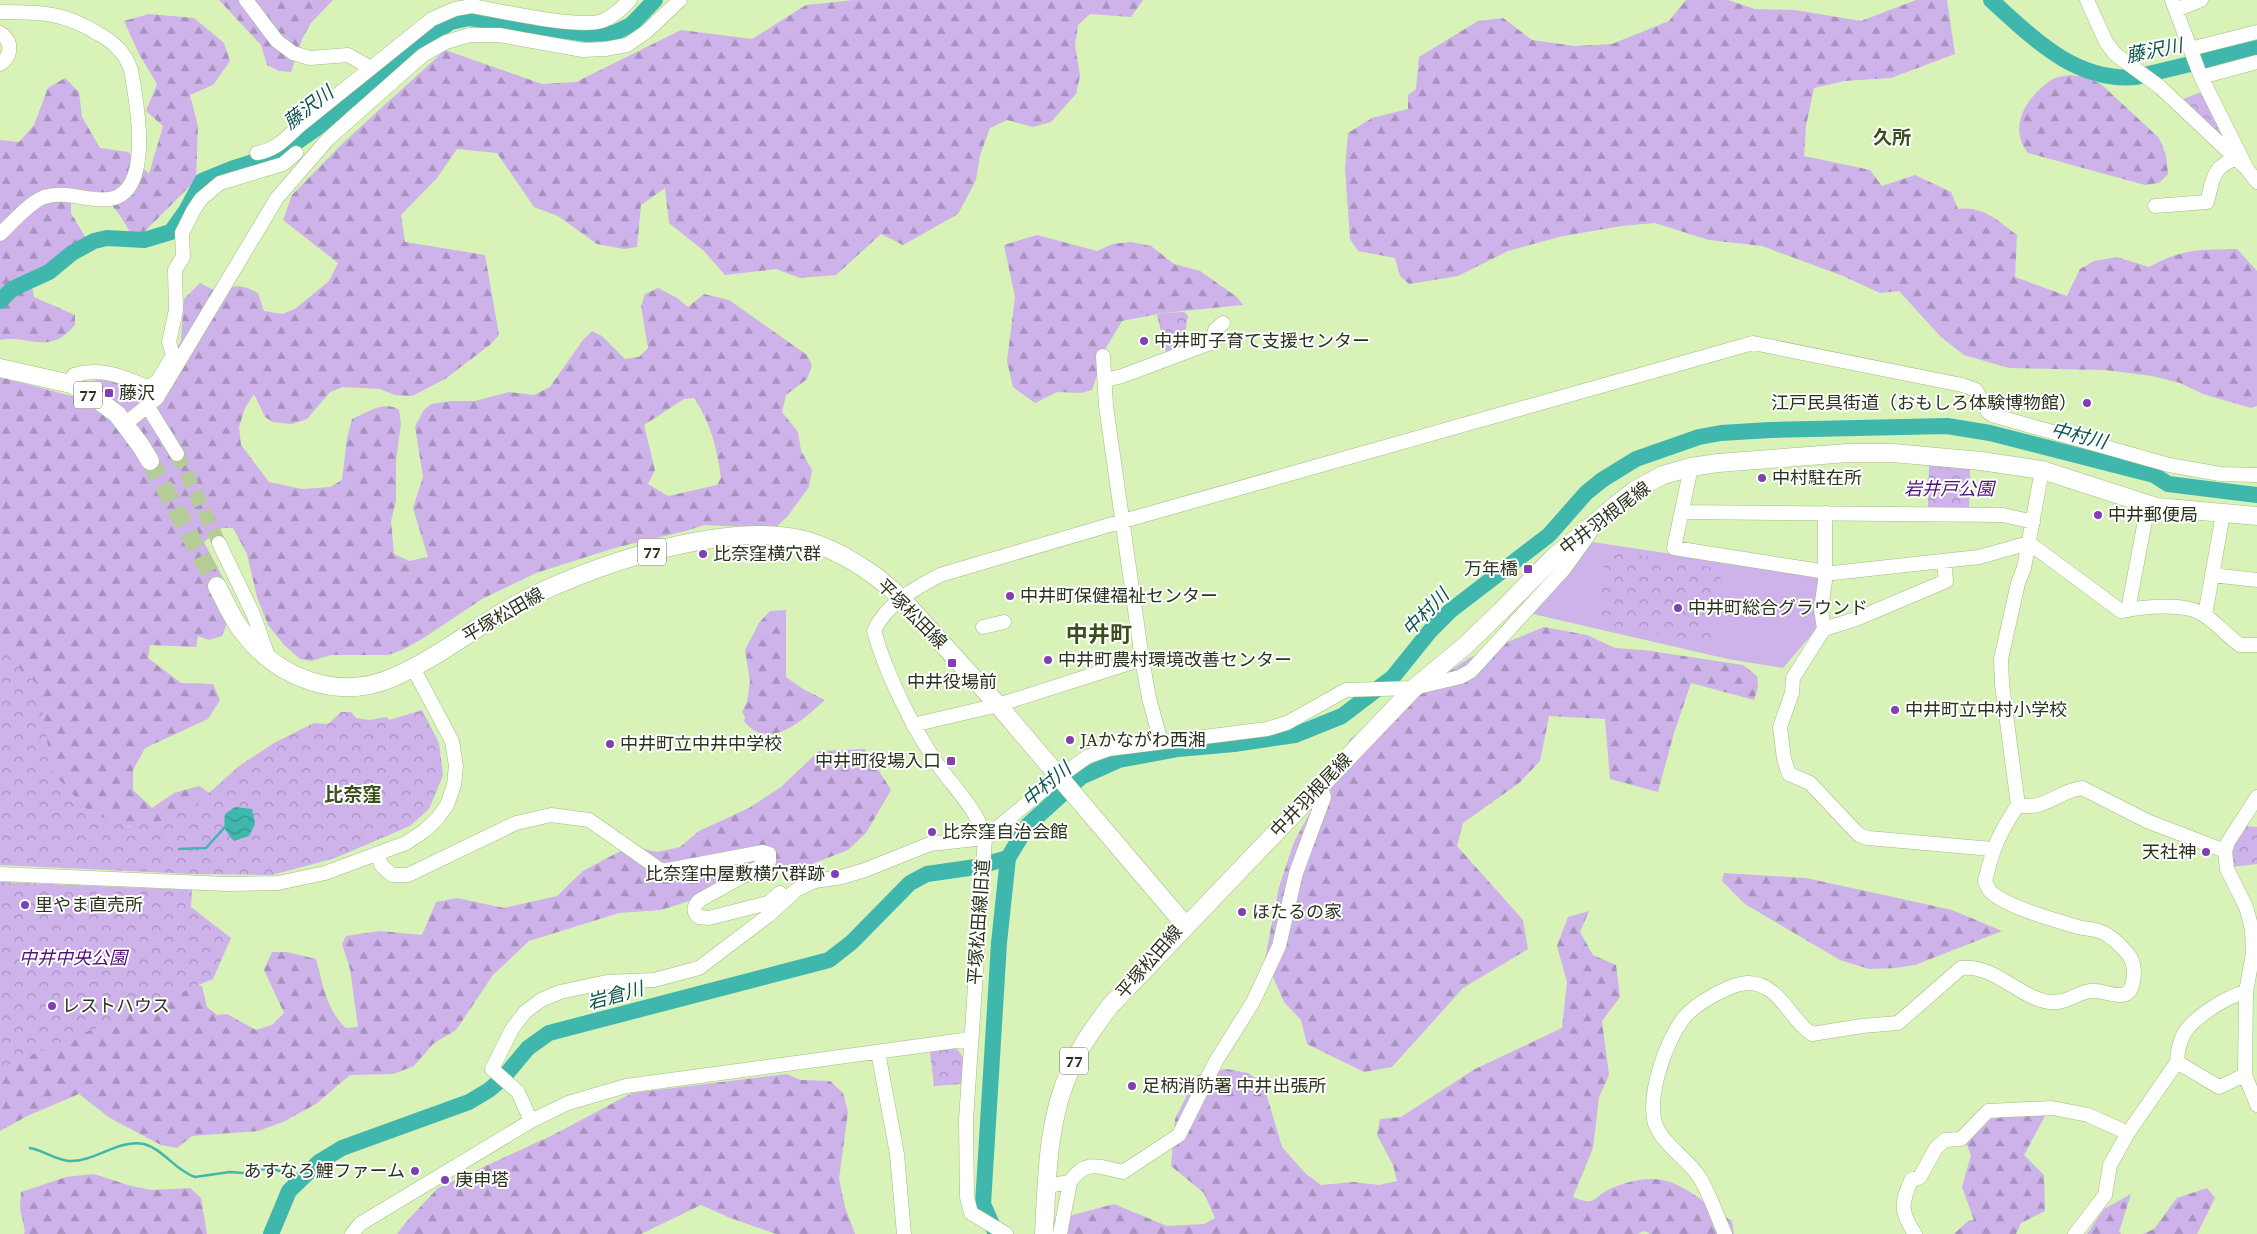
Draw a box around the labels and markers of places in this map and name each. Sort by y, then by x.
place label: 中井町子育て支援センター [1154,328,1370,353]
marker: 中井町子育て支援センター [1138,335,1150,347]
place label: 藤沢 [119,380,155,405]
marker: 藤沢 [103,387,115,399]
place label: 江戸民具街道（おもしろ体験博物館） [1771,390,2077,415]
marker: 江戸民具街道（おもしろ体験博物館） [2081,397,2093,409]
place label: 中村駐在所 [1772,465,1862,490]
marker: 中村駐在所 [1756,472,1768,484]
place label: 中井郵便局 [2108,502,2198,527]
marker: 中井郵便局 [2092,509,2104,521]
place label: 比奈窪横穴群 [713,541,821,566]
marker: 比奈窪横穴群 [697,548,709,560]
place label: 万年橋 [1464,556,1518,581]
marker: 万年橋 [1522,563,1534,575]
place label: 中井町保健福祉センター [1020,583,1218,608]
marker: 中井町保健福祉センター [1004,590,1016,602]
place label: 中井町総合グラウンド [1688,595,1868,620]
marker: 中井町総合グラウンド [1672,602,1684,614]
place label: 中井町農村環境改善センター [1058,647,1292,672]
marker: 中井町農村環境改善センター [1042,654,1054,666]
marker: 中井役場前 [946,657,958,669]
place label: 中井役場前 [907,669,997,694]
place label: 中井町立中村小学校 [1905,697,2067,722]
marker: 中井町立中村小学校 [1889,704,1901,716]
place label: JAかながわ西湘 [1079,727,1206,752]
place label: 中井町立中井中学校 [620,731,782,756]
marker: JAかながわ西湘 [1064,734,1076,746]
marker: 中井町立中井中学校 [604,738,616,750]
place label: 中井町役場入口 [815,748,941,773]
marker: 中井町役場入口 [945,755,957,767]
place label: 比奈窪自治会館 [942,819,1068,844]
marker: 比奈窪自治会館 [926,826,938,838]
place label: 天社神 [2142,839,2196,864]
marker: 天社神 [2200,846,2212,858]
place label: 比奈窪中屋敷横穴群跡 [645,861,825,886]
marker: 比奈窪中屋敷横穴群跡 [829,868,841,880]
place label: 里やま直売所 [35,892,143,917]
marker: 里やま直売所 [19,899,31,911]
place label: ほたるの家 [1252,899,1342,924]
marker: ほたるの家 [1236,906,1248,918]
place label: レストハウス [62,993,170,1018]
marker: レストハウス [46,1000,58,1012]
place label: 足柄消防署 中井出張所 [1142,1073,1326,1098]
marker: 足柄消防署 中井出張所 [1126,1080,1138,1092]
place label: あすなろ鯉ファーム [244,1158,405,1183]
marker: あすなろ鯉ファーム [409,1165,421,1177]
place label: 庚申塔 [455,1167,509,1192]
marker: 庚申塔 [439,1174,451,1186]

